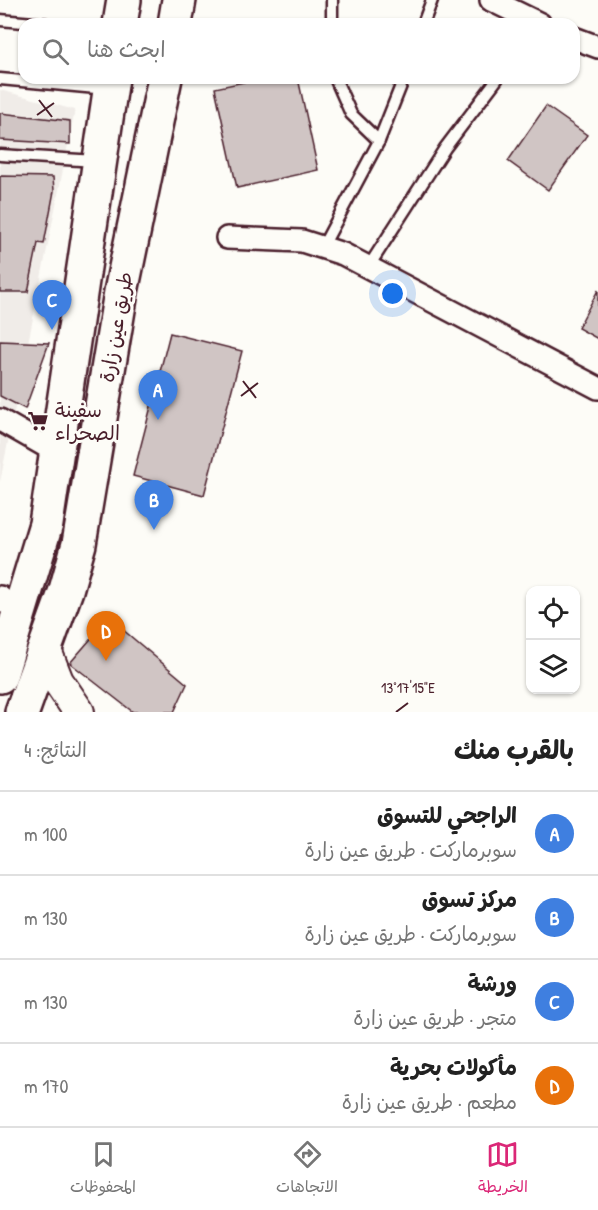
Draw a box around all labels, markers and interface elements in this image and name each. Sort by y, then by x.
search box [18,18,580,84]
text: ابحث هنا [87,34,166,64]
icon: search [39,35,72,68]
street label: طريق عين زارة [93,270,138,384]
your location [378,279,407,308]
pin: C [32,280,72,330]
pin: A [138,370,178,420]
place label: سفينة الصحراء [55,396,120,446]
supermarket icon: سفينة الصحراء [26,409,50,433]
pin: B [134,480,174,530]
map controls [526,586,580,694]
button: locate [526,586,580,640]
pin: D [86,612,126,661]
button: layers [526,640,580,694]
text: 13°17'15"E [381,677,435,698]
text: بالقرب منك [454,732,574,767]
text: النتائج: 4 [24,736,87,763]
text: الراجحي للتسوق [377,800,517,830]
text: 100 m [24,820,67,847]
text: A [550,820,559,847]
text: سوبرماركت · طريق عين زارة [304,836,517,863]
text: مركز تسوق [422,884,517,914]
text: 130 m [24,904,67,931]
text: B [549,904,560,931]
text: سوبرماركت · طريق عين زارة [304,920,517,947]
text: ورشة [468,968,517,998]
text: 130 m [24,988,67,1015]
text: C [549,988,560,1015]
text: متجر · طريق عين زارة [353,1004,517,1031]
text: مأكولات بحرية [390,1052,517,1082]
text: 170 m [24,1072,68,1099]
text: D [550,1072,559,1099]
text: مطعم · طريق عين زارة [342,1088,517,1115]
tab: المحفوظات [70,1138,136,1201]
tab: الاتجاهات [276,1138,338,1201]
tab: الخريطة [478,1138,528,1201]

